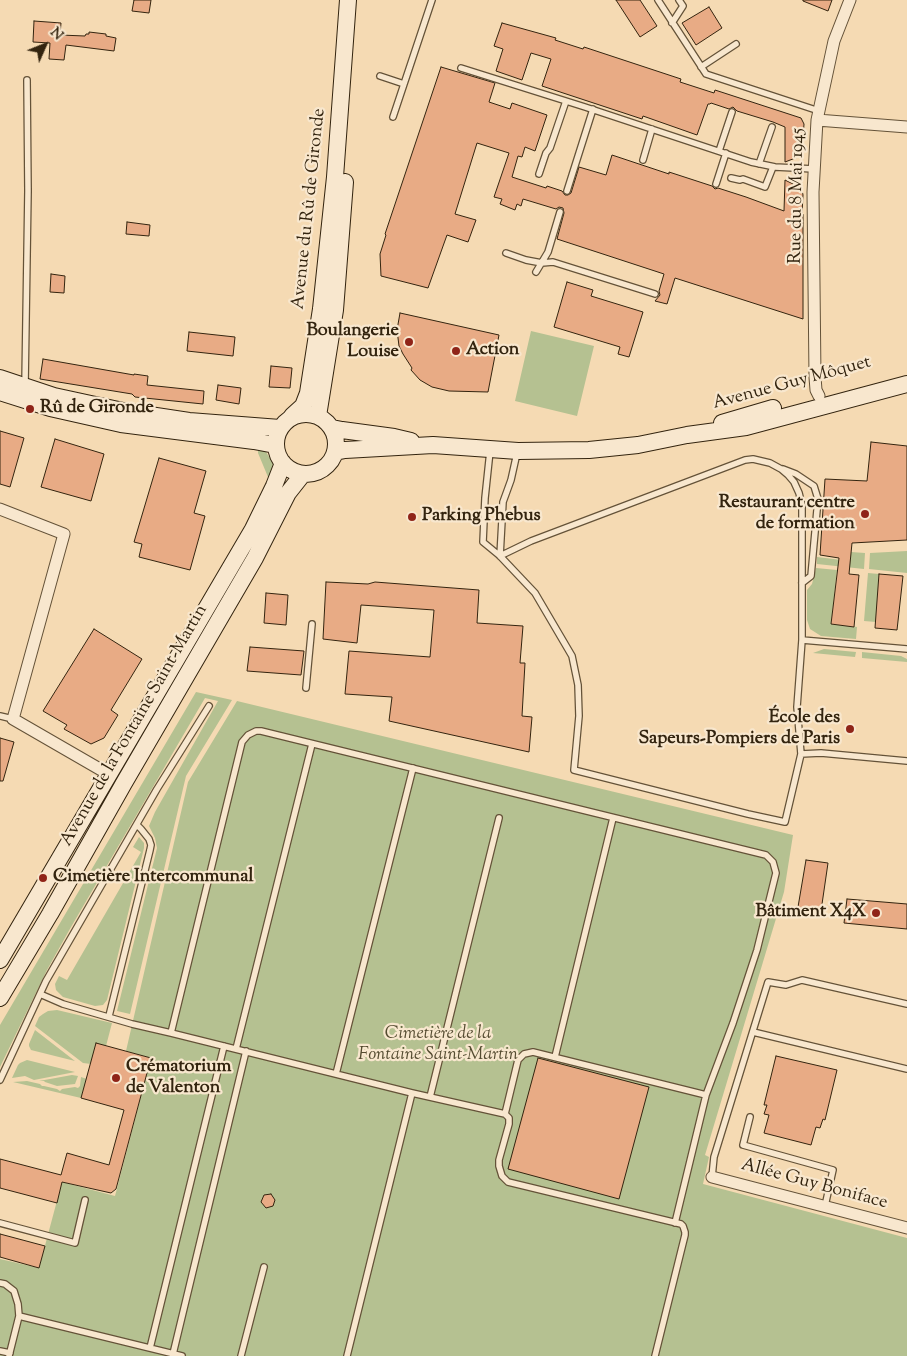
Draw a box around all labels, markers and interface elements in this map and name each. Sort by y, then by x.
north arrow [20,20,70,70]
text: N [45,24,67,46]
street label: Avenue du Rû de Gironde [289,107,331,311]
street label: Rue du 8 Mai 1945 [786,128,810,264]
place label: Boulangerie Louise [306,321,399,364]
marker: Boulangerie Louise [403,336,415,348]
place label: Action [466,340,519,362]
marker: Action [450,345,462,357]
street label: Avenue Guy Môquet [711,353,873,415]
place label: Rû de Gironde [40,398,154,420]
marker: Rû de Gironde [24,403,36,415]
place label: Restaurant centre de formation [719,493,855,536]
place label: Parking Phebus [422,506,541,528]
marker: Restaurant centre de formation [859,508,871,520]
marker: Parking Phebus [406,511,418,523]
street label: Avenue de la Fontaine Saint-Martin [57,601,213,851]
place label: École des Sapeurs-Pompiers de Paris [638,708,840,751]
marker: École des Sapeurs-Pompiers de Paris [844,723,856,735]
place label: Cimetière Intercommunal [53,867,253,889]
marker: Cimetière Intercommunal [37,872,49,884]
place label: Bâtiment X4X [756,902,866,924]
marker: Bâtiment X4X [870,907,882,919]
park label: Cimetière de la Fontaine Saint-Martin [358,1024,518,1066]
place label: Crématorium de Valenton [126,1057,231,1100]
marker: Crématorium de Valenton [110,1072,122,1084]
street label: Allée Guy Boniface [738,1155,890,1215]

